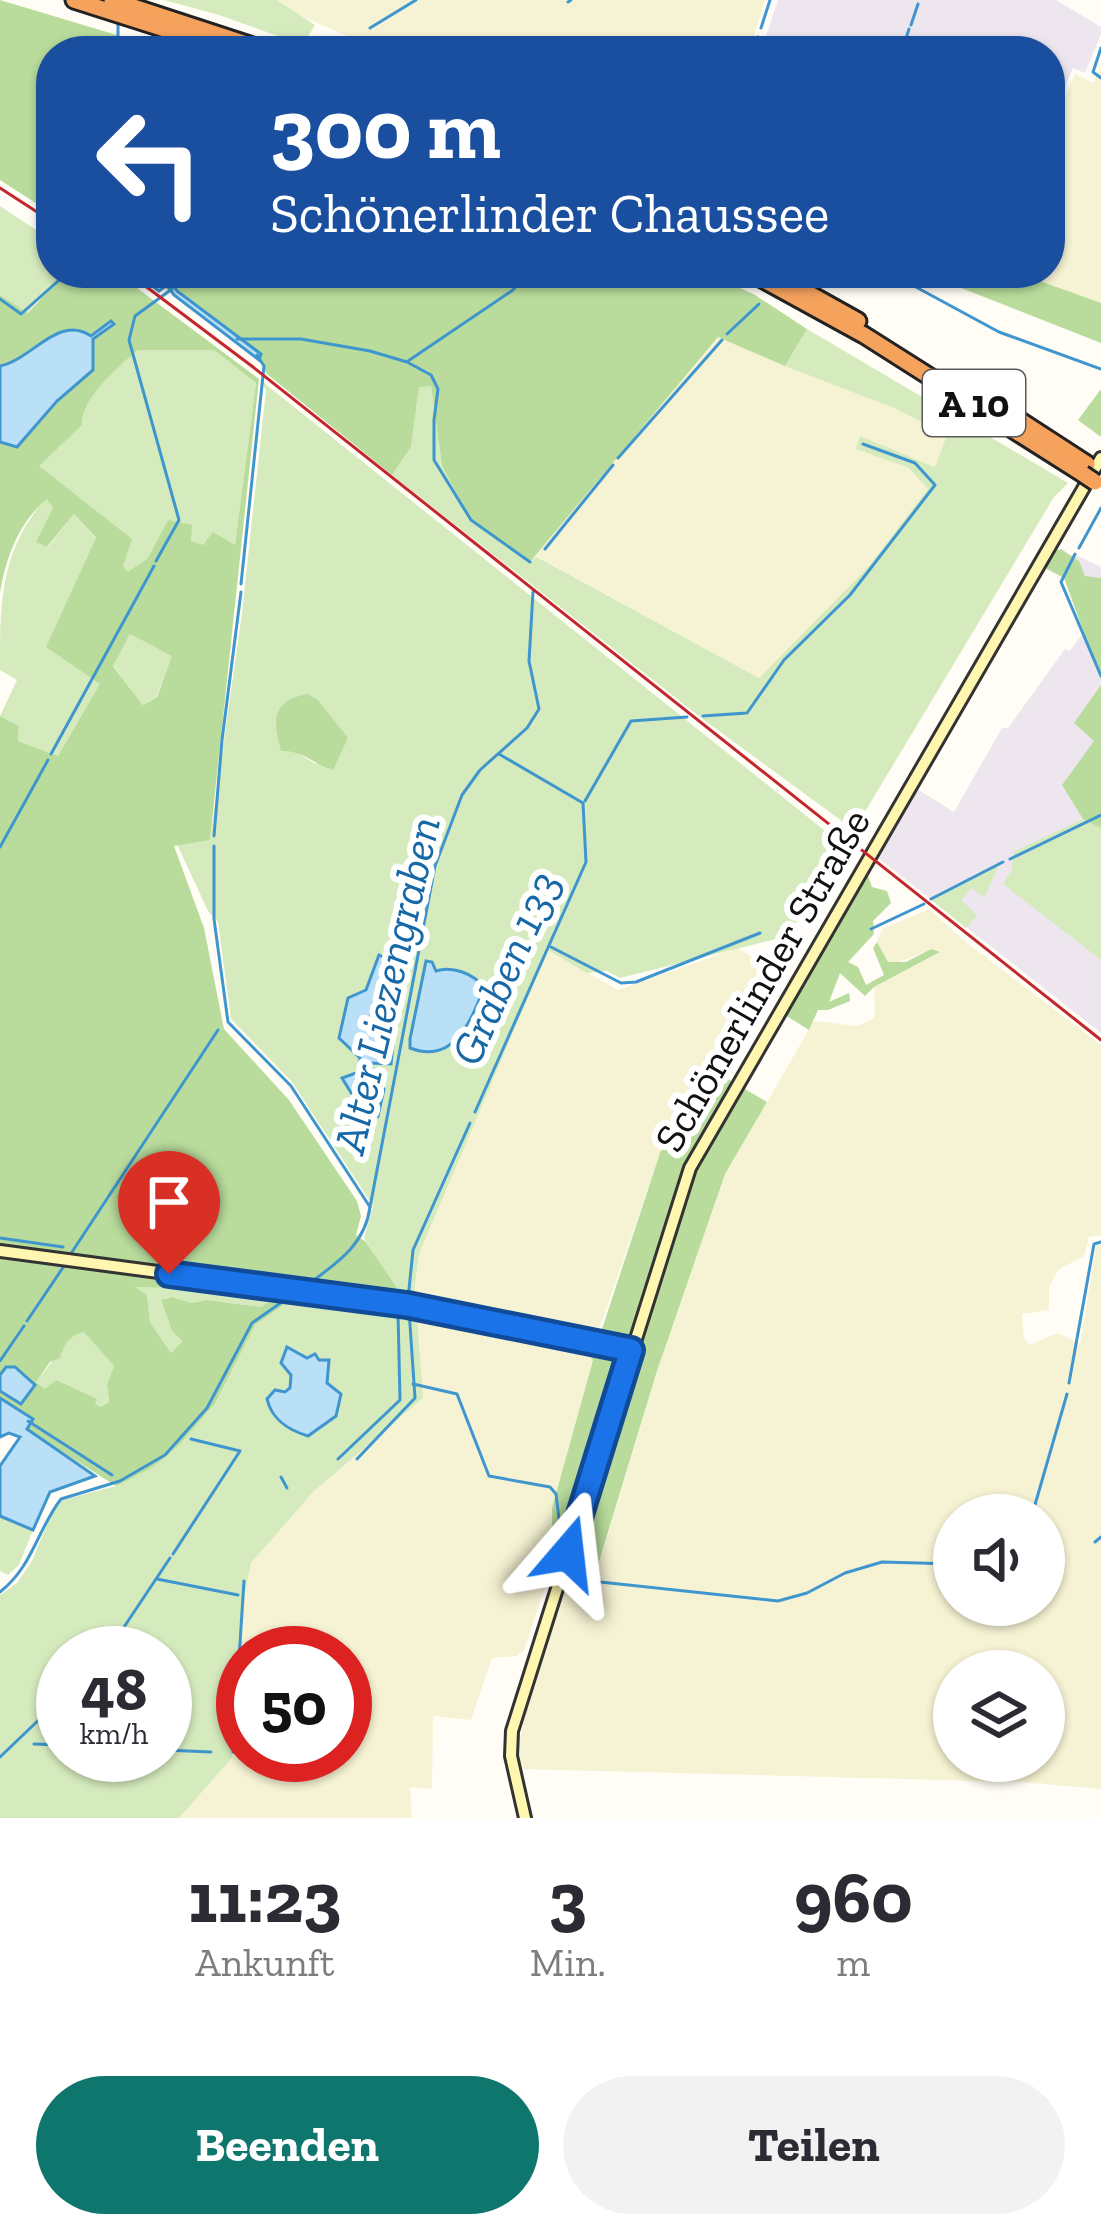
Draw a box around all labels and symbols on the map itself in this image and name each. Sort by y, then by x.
road number: A 10 [923,370,1025,436]
street label: Schönerlinder Straße [643,800,881,1160]
water label: Alter Liezengraben [322,811,452,1161]
water label: Graben 133 [439,863,573,1073]
pin [118,1151,220,1274]
position arrow [505,1490,631,1616]
speed limit sign: 50 [216,1626,372,1782]

